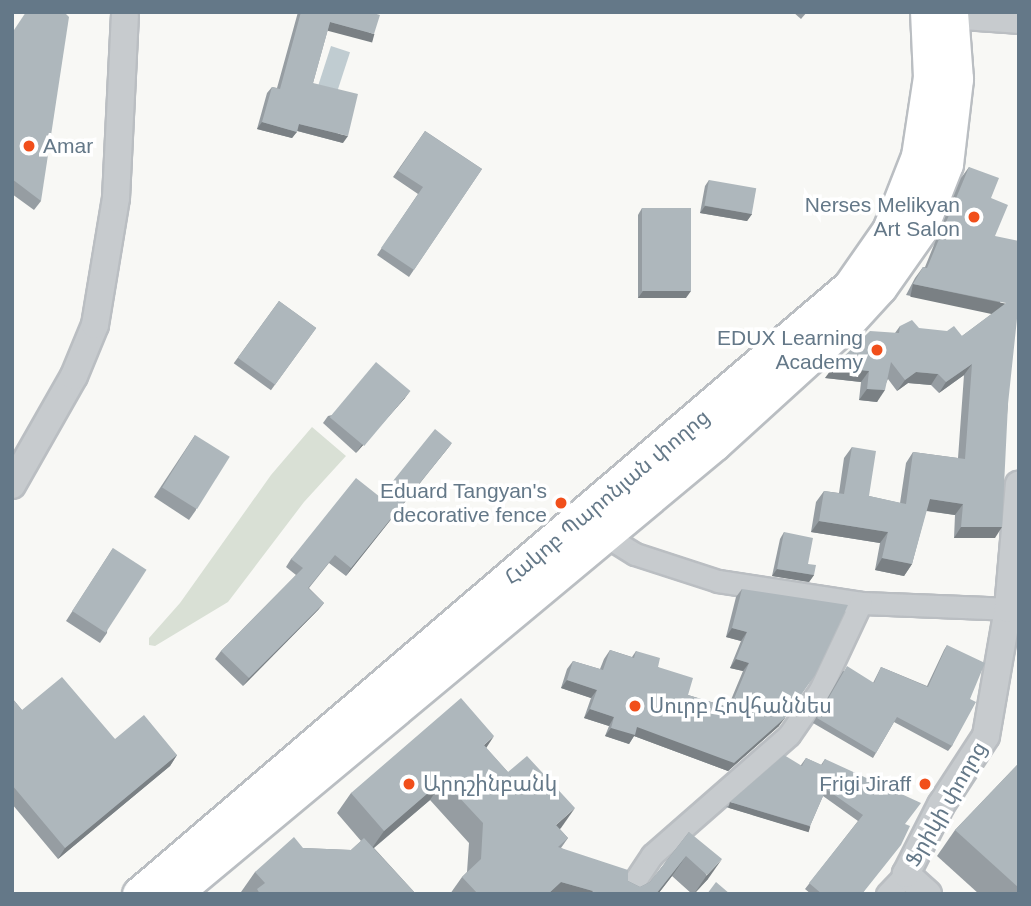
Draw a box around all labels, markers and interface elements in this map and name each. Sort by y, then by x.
place label: Amar [43,133,93,159]
marker: Amar [21,138,37,154]
place label: Nerses Melikyan Art Salon [805,192,960,242]
marker: Nerses Melikyan Art Salon [966,209,982,225]
place label: EDUX Learning Academy [717,325,863,375]
marker: EDUX Learning Academy [869,342,885,358]
street label: Հակոբ Պարոնյան փողոց [499,404,715,590]
place label: Eduard Tangyan's decorative fence [380,478,547,528]
marker: Eduard Tangyan's decorative fence [553,495,569,511]
place label: Սուրբ Հովհաննես [649,693,832,719]
marker: Սուրբ Հովհաննես [627,698,643,714]
street label: Ֆրիկի փողոց [900,737,992,871]
place label: Արդշինբանկ [423,771,557,797]
place label: Frigi Jiraff [819,771,911,797]
marker: Արդշինբանկ [401,776,417,792]
marker: Frigi Jiraff [917,776,933,792]

